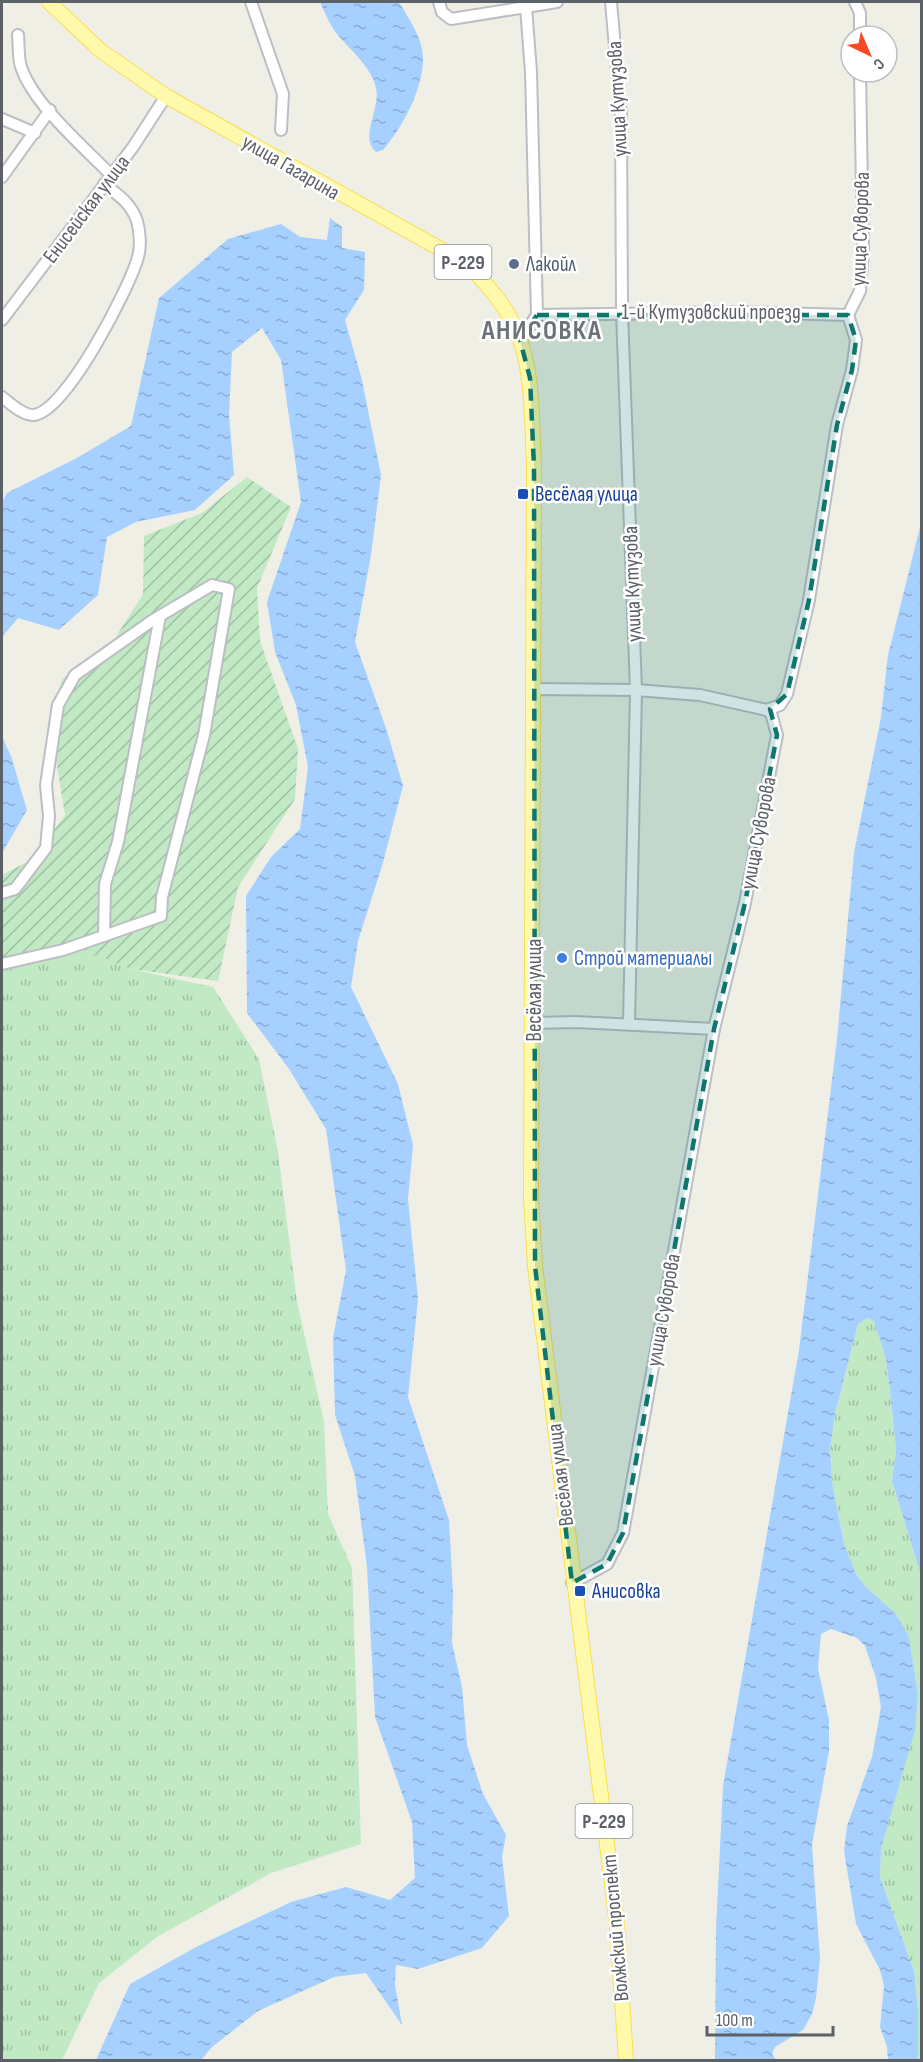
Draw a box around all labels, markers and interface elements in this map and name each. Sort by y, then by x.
north arrow [839,24,899,84]
street label: улица Кутузова [602,40,633,158]
text: С [869,54,888,73]
street label: улица Гагарина [237,129,344,205]
street label: Енисейская улица [38,150,135,268]
street label: улица Суворова [846,171,875,287]
road number: Р-229 [434,245,492,279]
place label: Лакойл [525,252,576,277]
marker: Лакойл [507,257,521,271]
street label: 1-й Кутузовский проезд [621,300,801,325]
district label: АНИСОВКА [481,315,602,347]
place label: Весёлая улица [535,482,638,507]
marker: Весёлая улица [516,487,530,501]
street label: улица Кутузова [618,526,647,642]
street label: улица Суворова [735,775,782,892]
street label: Весёлая улица [522,939,547,1041]
place label: Строй материалы [574,946,712,971]
marker: Строй материалы [555,951,569,965]
street label: улица Суворова [641,1252,686,1369]
street label: Весёлая улица [542,1422,579,1528]
place label: Анисовка [591,1579,661,1604]
marker: Анисовка [573,1584,587,1598]
road number: Р-229 [576,1804,632,1838]
street label: Волжский проспект [597,1853,634,2002]
scale bar [707,1999,833,2037]
text: 100 m [716,2010,753,2031]

